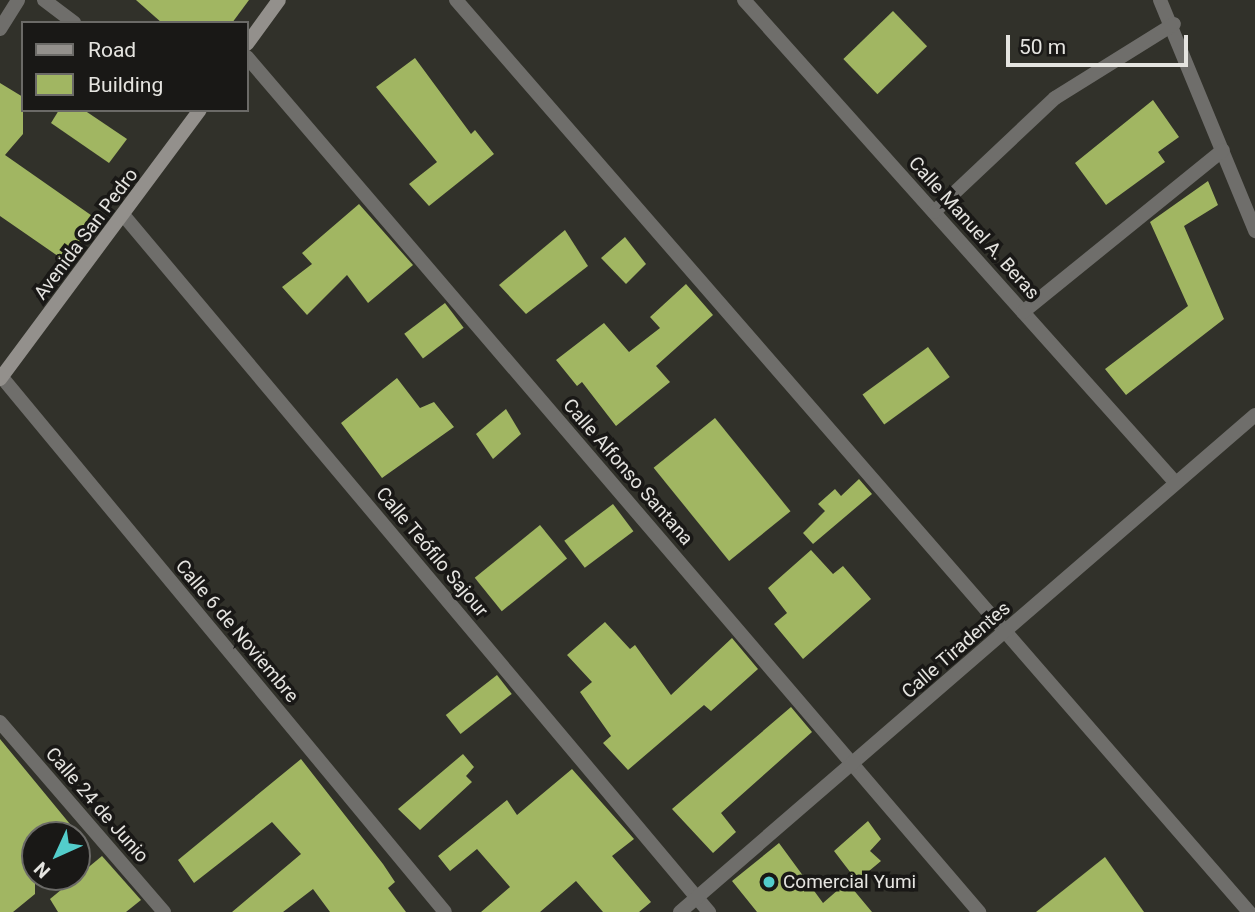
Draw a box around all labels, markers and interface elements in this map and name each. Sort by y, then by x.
legend [21,21,248,112]
scale bar [1010,21,1192,65]
text: 50 m [1019,35,1066,59]
text: Road [88,38,136,62]
text: Building [88,73,163,97]
street label: Calle Manuel A. Beras [904,152,1044,304]
street label: Avenida San Pedro [29,164,143,304]
street label: Calle Alfonso Santana [558,394,698,550]
street label: Calle Teófilo Sajour [371,482,493,622]
street label: Calle 6 de Noviembre [171,555,303,707]
street label: Calle Tiradentes [897,597,1015,703]
street label: Calle 24 de Junio [41,743,153,867]
north arrow [21,821,91,891]
text: N [29,857,55,883]
place label: Comercial Yumi [783,871,916,893]
marker: Comercial Yumi [761,874,777,890]

